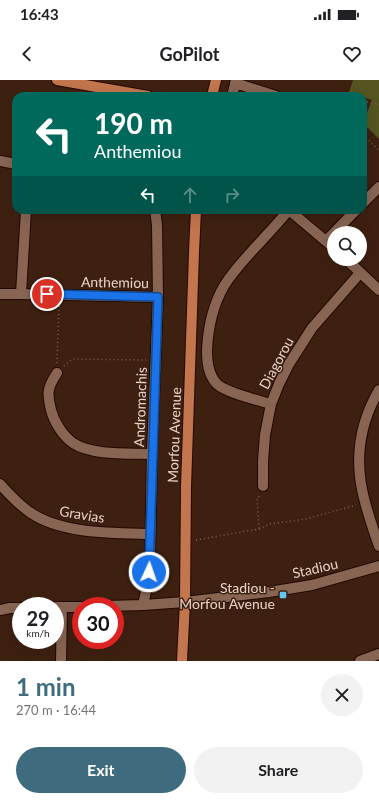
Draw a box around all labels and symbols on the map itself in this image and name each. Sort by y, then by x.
street label: Anthemiou [81,273,149,291]
pin [30,277,64,311]
street label: Diagorou [255,334,297,392]
street label: Andromachis [130,367,150,447]
street label: Morfou Avenue [164,387,184,483]
street label: Gravias [58,502,106,526]
position arrow [128,551,170,593]
street label: Stadiou [291,555,339,581]
place label: Stadiou - Morfou Avenue [179,579,275,612]
marker: Stadiou - Morfou Avenue [278,590,288,600]
speed limit sign: 30 [72,597,124,649]

